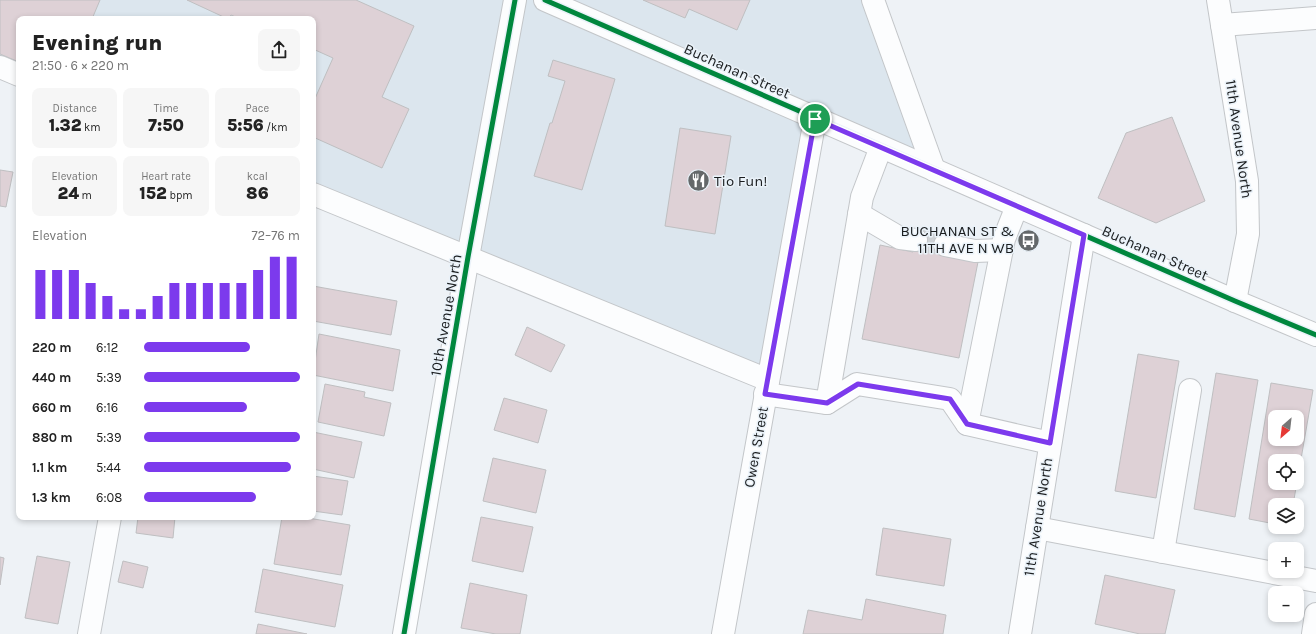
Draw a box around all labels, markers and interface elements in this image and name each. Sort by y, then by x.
button: share [258,29,300,71]
text: Evening run [32,30,162,56]
street label: Buchanan Street [681,39,793,103]
text: 21:50 · 6 × 220 m [32,58,129,73]
street label: 11th Avenue North [1222,78,1256,200]
text: Distance [52,102,97,115]
text: Time [154,102,178,115]
text: Pace [246,102,269,115]
pin [798,102,832,136]
icon: arrive [804,108,826,130]
text: 1.32 [49,115,81,135]
text: 7:50 [148,115,184,135]
text: 5:56 [227,115,264,135]
text: km [81,121,101,134]
text: /km [264,121,288,134]
restaurant icon: Tio Fun! [685,168,711,194]
text: Elevation [51,170,98,183]
text: Heart rate [141,170,191,183]
text: kcal [247,170,268,183]
place label: Tio Fun! [714,172,768,190]
text: 24 [57,183,79,203]
text: 152 [139,183,167,203]
text: 86 [246,183,269,203]
text: m [79,189,92,202]
text: bpm [167,189,193,202]
street label: Buchanan Street [1099,221,1211,285]
place label: BUCHANAN ST & 11TH AVE N WB [900,222,1014,257]
bus stop icon: BUCHANAN ST & 11TH AVE N WB [1016,227,1042,253]
text: Elevation [32,228,87,243]
text: 72–76 m [251,228,300,243]
street label: 10th Avenue North [426,253,466,377]
text: 220 m [32,340,72,355]
text: 6:12 [96,340,118,355]
text: 440 m [32,370,71,385]
text: 5:39 [96,370,122,385]
text: 660 m [32,400,72,415]
text: 6:16 [96,400,118,415]
street label: Owen Street [740,405,772,489]
north arrow [1268,410,1304,446]
map controls [1268,410,1304,622]
text: 880 m [32,430,73,445]
text: 5:39 [96,430,122,445]
button: locate [1268,454,1304,490]
street label: 11th Avenue North [1020,456,1056,578]
text: 1.1 km [32,460,67,475]
text: 5:44 [96,460,121,475]
text: 1.3 km [32,490,71,505]
text: 6:08 [96,490,122,505]
button: layers [1268,498,1304,534]
button: + [1268,542,1304,578]
button: − [1268,586,1304,622]

